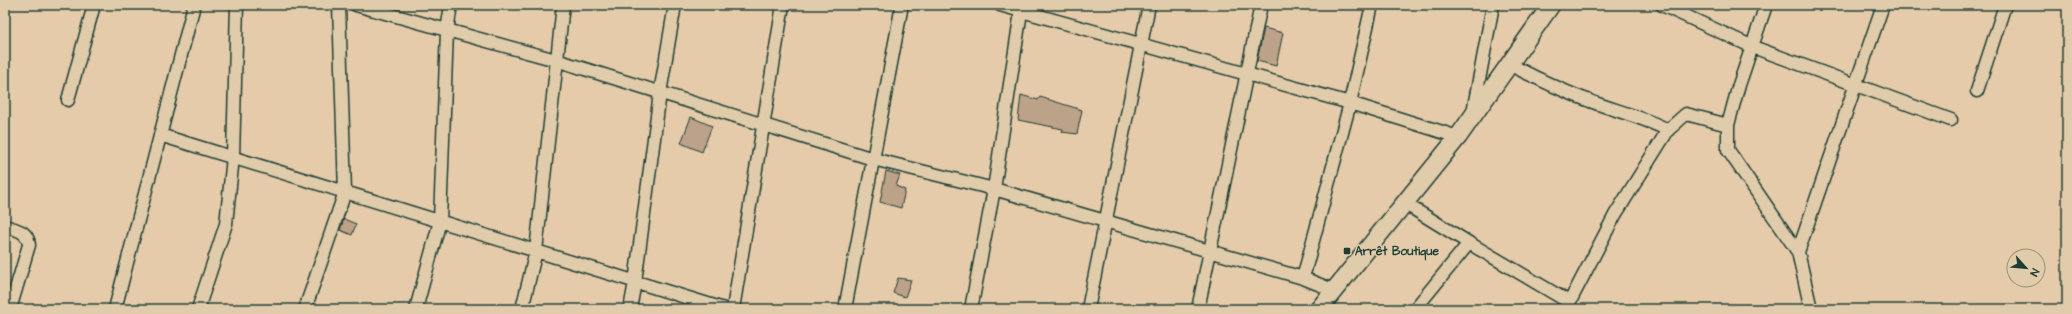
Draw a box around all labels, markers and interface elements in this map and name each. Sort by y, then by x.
place label: Arrêt Boutique [1355,243,1439,261]
marker: Arrêt Boutique [1342,246,1352,256]
north arrow [2006,248,2046,288]
text: N [2026,266,2043,279]

